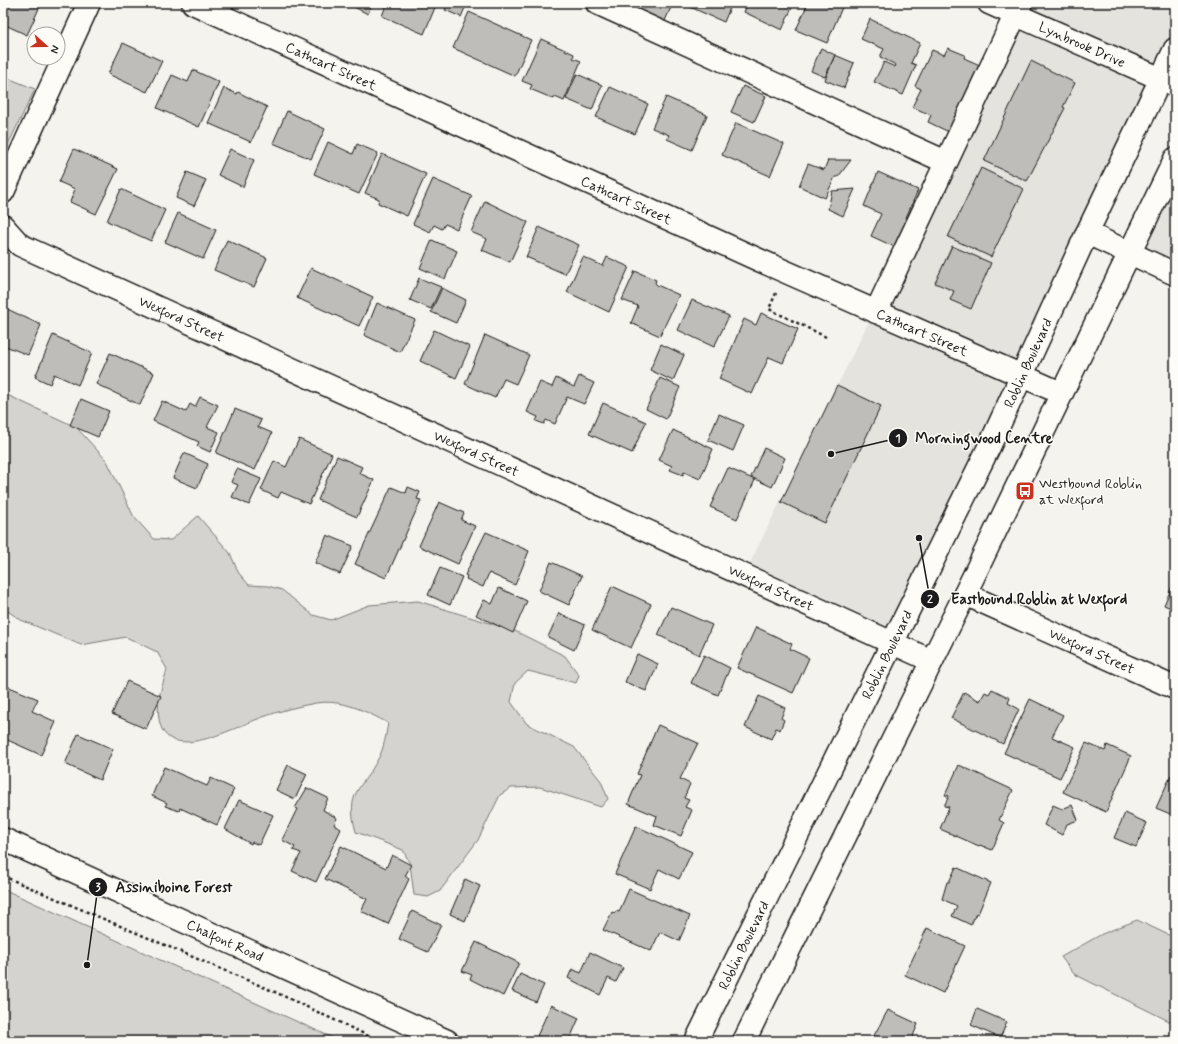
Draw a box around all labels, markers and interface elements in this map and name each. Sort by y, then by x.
street label: Lynbrook Drive [1036,18,1128,72]
north arrow [26,26,66,66]
street label: Cathcart Street [283,38,380,96]
text: N [47,43,62,55]
street label: Cathcart Street [578,172,675,230]
street label: Wexford Street [136,292,227,347]
street label: Cathcart Street [873,305,971,361]
street label: Roblin Boulevard [1000,315,1057,411]
callout: Morningwood Centre [888,424,1060,451]
street label: Wexford Street [430,427,522,481]
text: Morningwood Centre [915,429,1053,451]
text: 1 [895,431,901,447]
place label: Westbound Roblin at Wexford [1039,475,1142,511]
bus stop icon: Westbound Roblin at Wexford [1014,480,1036,502]
street label: Wexford Street [725,561,816,616]
callout: Eastbound Roblin at Wexford [920,585,1137,612]
text: Eastbound Roblin at Wexford [951,590,1128,612]
text: 2 [927,592,933,608]
street label: Roblin Boulevard [858,608,917,702]
street label: Wexford Street [1046,625,1137,679]
callout: Assiniboine Forest [88,873,240,900]
text: Assiniboine Forest [116,878,233,898]
text: 3 [95,880,101,896]
street label: Roblin Boulevard [715,898,774,993]
street label: Chalfont Road [183,916,266,966]

